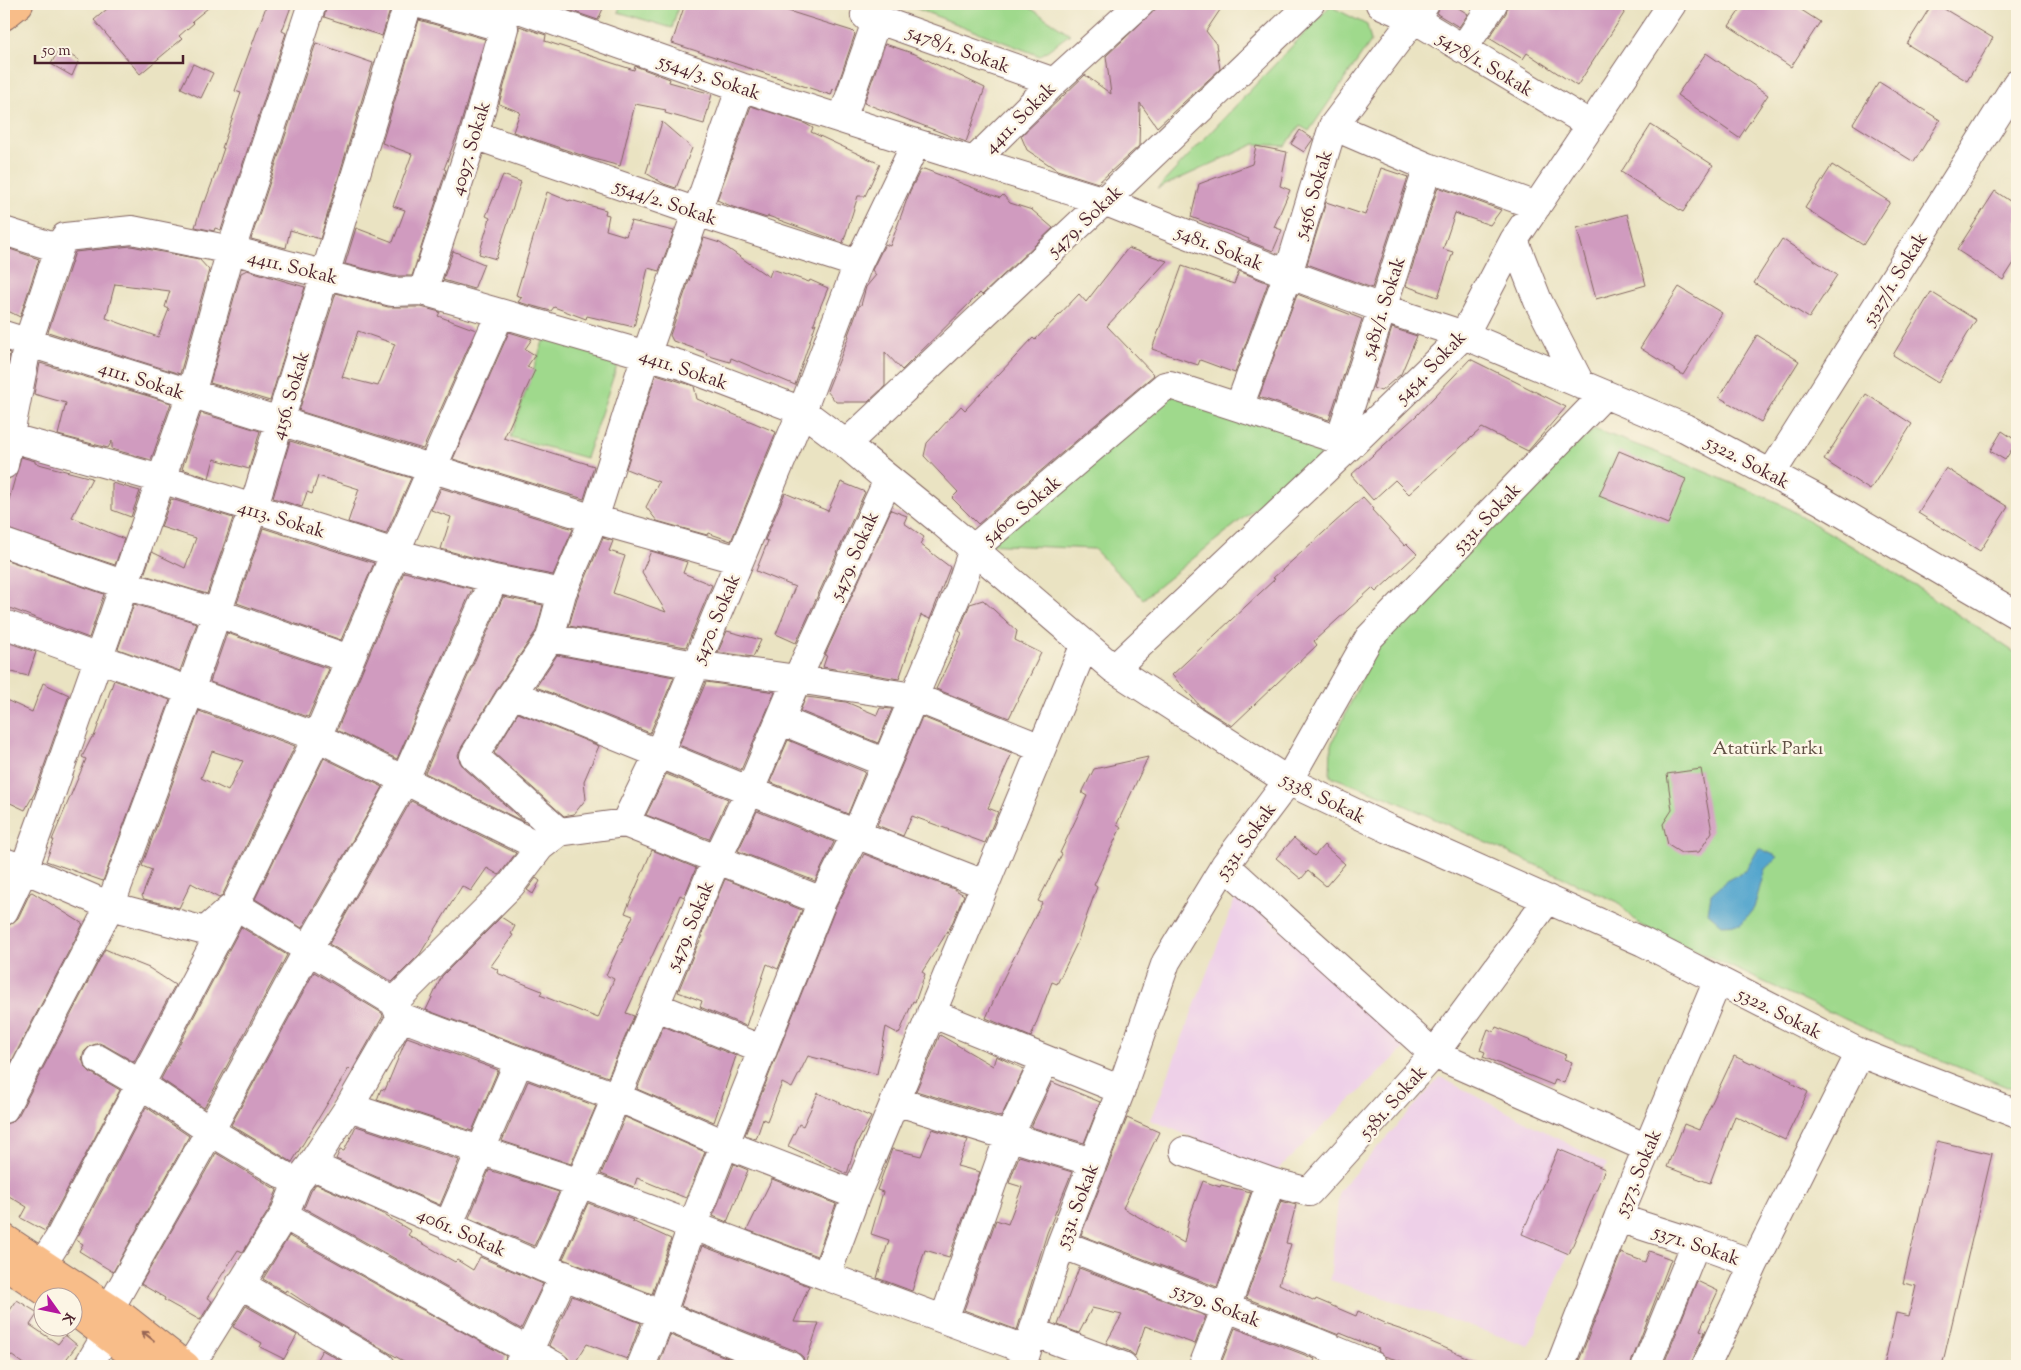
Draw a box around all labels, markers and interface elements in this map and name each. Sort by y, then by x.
street label: 5478/1. Sokak [902,19,1014,82]
street label: 5478/1. Sokak [1431,25,1538,105]
scale bar [35,32,182,64]
text: 50 m [41,41,71,62]
street label: 5544/3. Sokak [653,48,765,109]
street label: 4411. Sokak [979,76,1063,161]
street label: 4097. Sokak [444,98,499,199]
street label: 5456. Sokak [1288,146,1341,243]
street label: 5544/2. Sokak [609,173,721,234]
street label: 5479. Sokak [1041,179,1130,265]
street label: 5481. Sokak [1170,219,1267,279]
street label: 5327/1. Sokak [1856,227,1936,332]
street label: 4411. Sokak [244,244,341,293]
street label: 5481/1. Sokak [1355,253,1414,363]
street label: 5454. Sokak [1389,325,1474,411]
street label: 4411. Sokak [635,343,732,398]
street label: 4156. Sokak [265,347,318,443]
street label: 4111. Sokak [95,355,188,408]
street label: 5322. Sokak [1699,429,1794,497]
street label: 5460. Sokak [977,470,1068,552]
street label: 5331. Sokak [1447,477,1529,561]
street label: 4113. Sokak [234,494,329,547]
street label: 5479. Sokak [823,507,887,606]
street label: 5470. Sokak [686,570,748,669]
park label: Atatürk Parkı [1713,736,1823,763]
street label: 5338. Sokak [1275,766,1370,832]
street label: 5331. Sokak [1210,797,1284,886]
street label: 5479. Sokak [660,877,722,976]
street label: 5322. Sokak [1731,981,1827,1047]
street label: 5381. Sokak [1353,1060,1434,1146]
street label: 5373. Sokak [1609,1125,1670,1221]
street label: 5331. Sokak [1050,1159,1107,1253]
street label: 4061. Sokak [412,1202,510,1265]
street label: 5371. Sokak [1648,1219,1744,1274]
street label: 5379. Sokak [1167,1277,1265,1336]
north arrow [32,1288,82,1338]
text: K [56,1308,78,1328]
one-way arrow [141,1331,155,1341]

